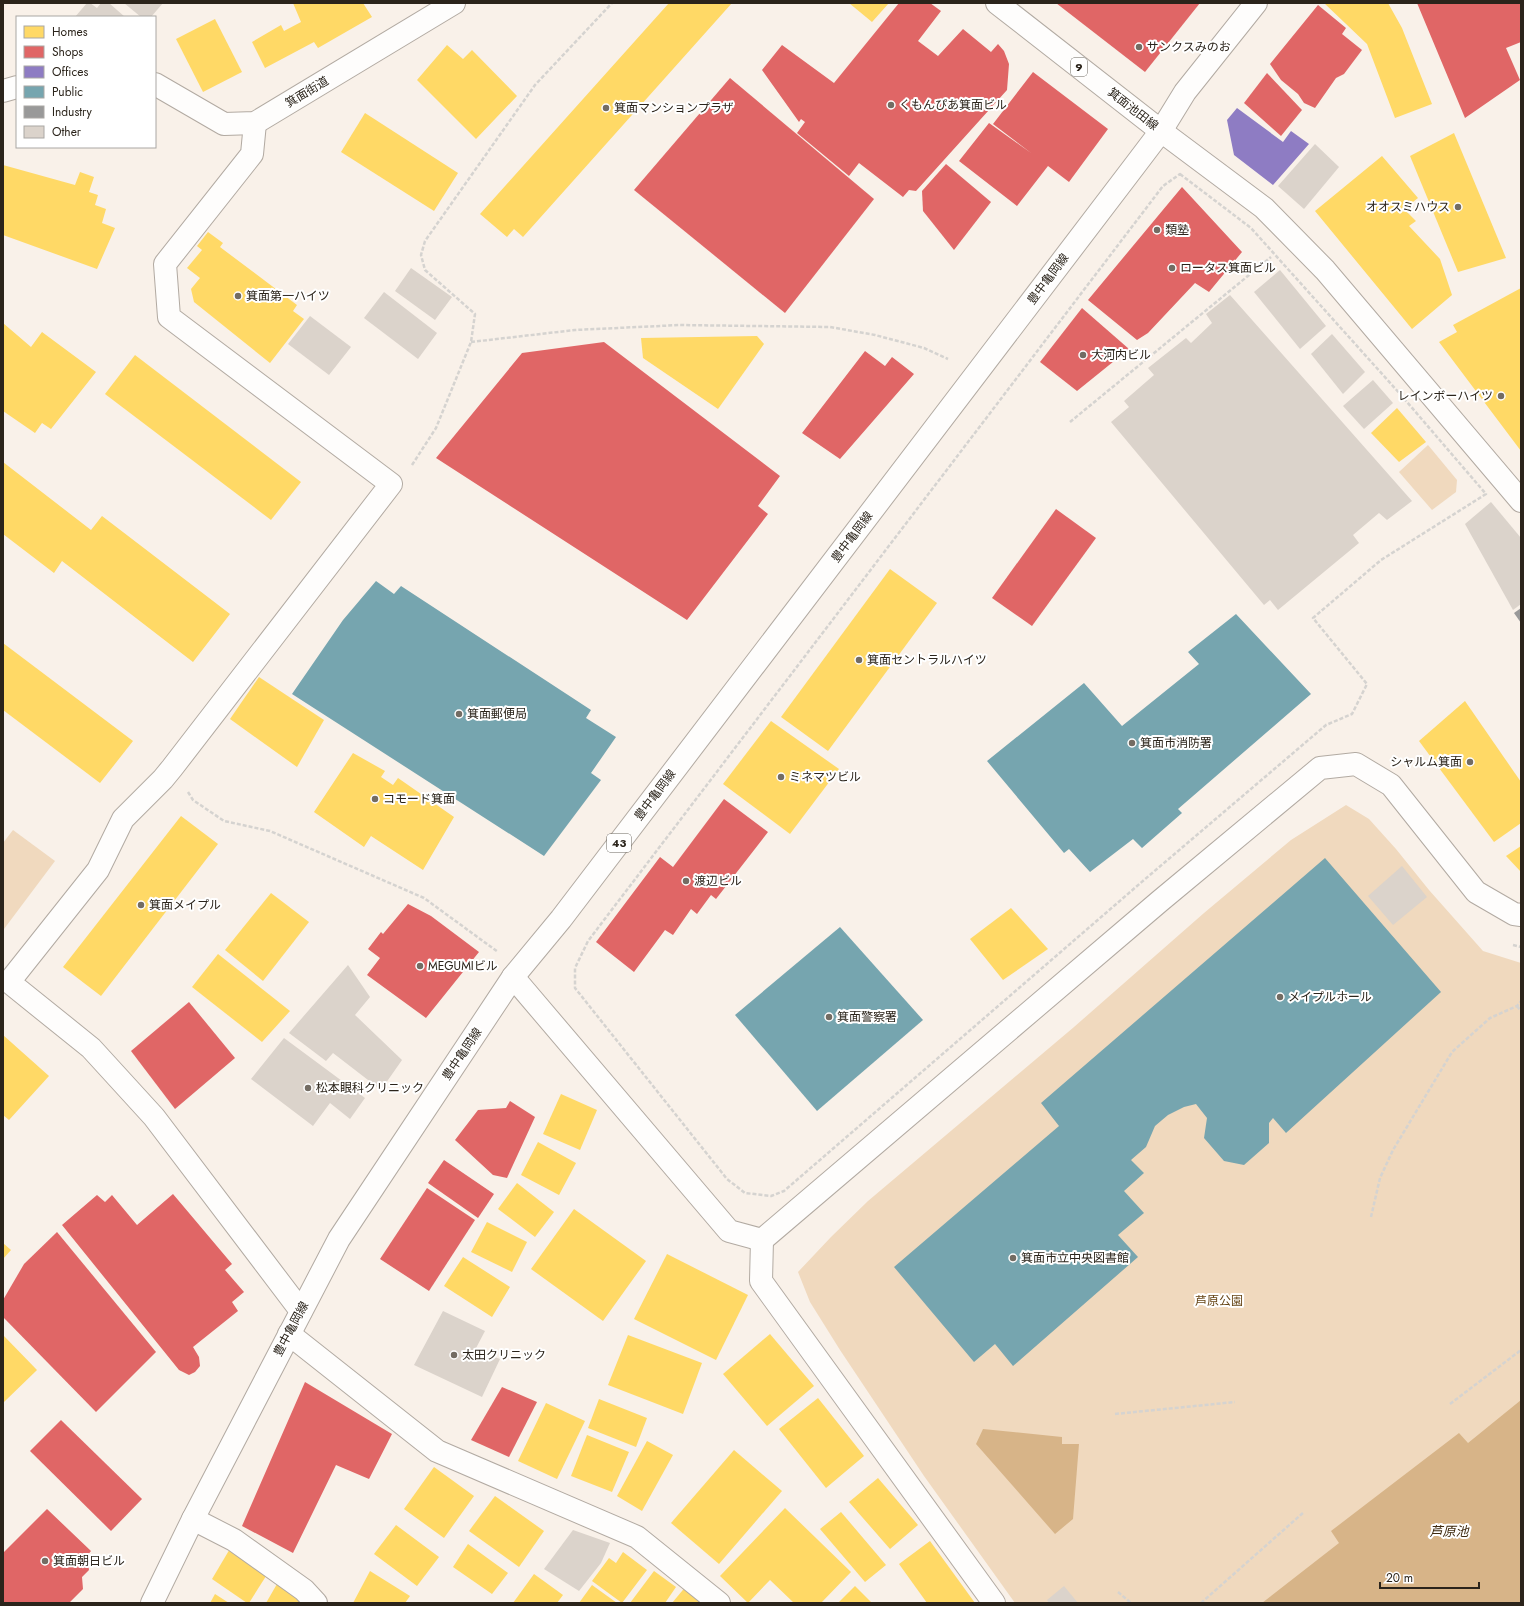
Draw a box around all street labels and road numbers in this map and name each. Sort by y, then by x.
road number: 9 [1071,58,1087,76]
street label: 箕面街道 [282,72,332,112]
street label: 箕面池田線 [1104,83,1162,135]
street label: 豊中亀岡線 [1023,250,1073,308]
street label: 豊中亀岡線 [827,508,877,566]
street label: 豊中亀岡線 [630,766,680,824]
road number: 43 [607,834,631,852]
street label: 豊中亀岡線 [438,1024,486,1084]
street label: 豊中亀岡線 [269,1298,313,1360]

